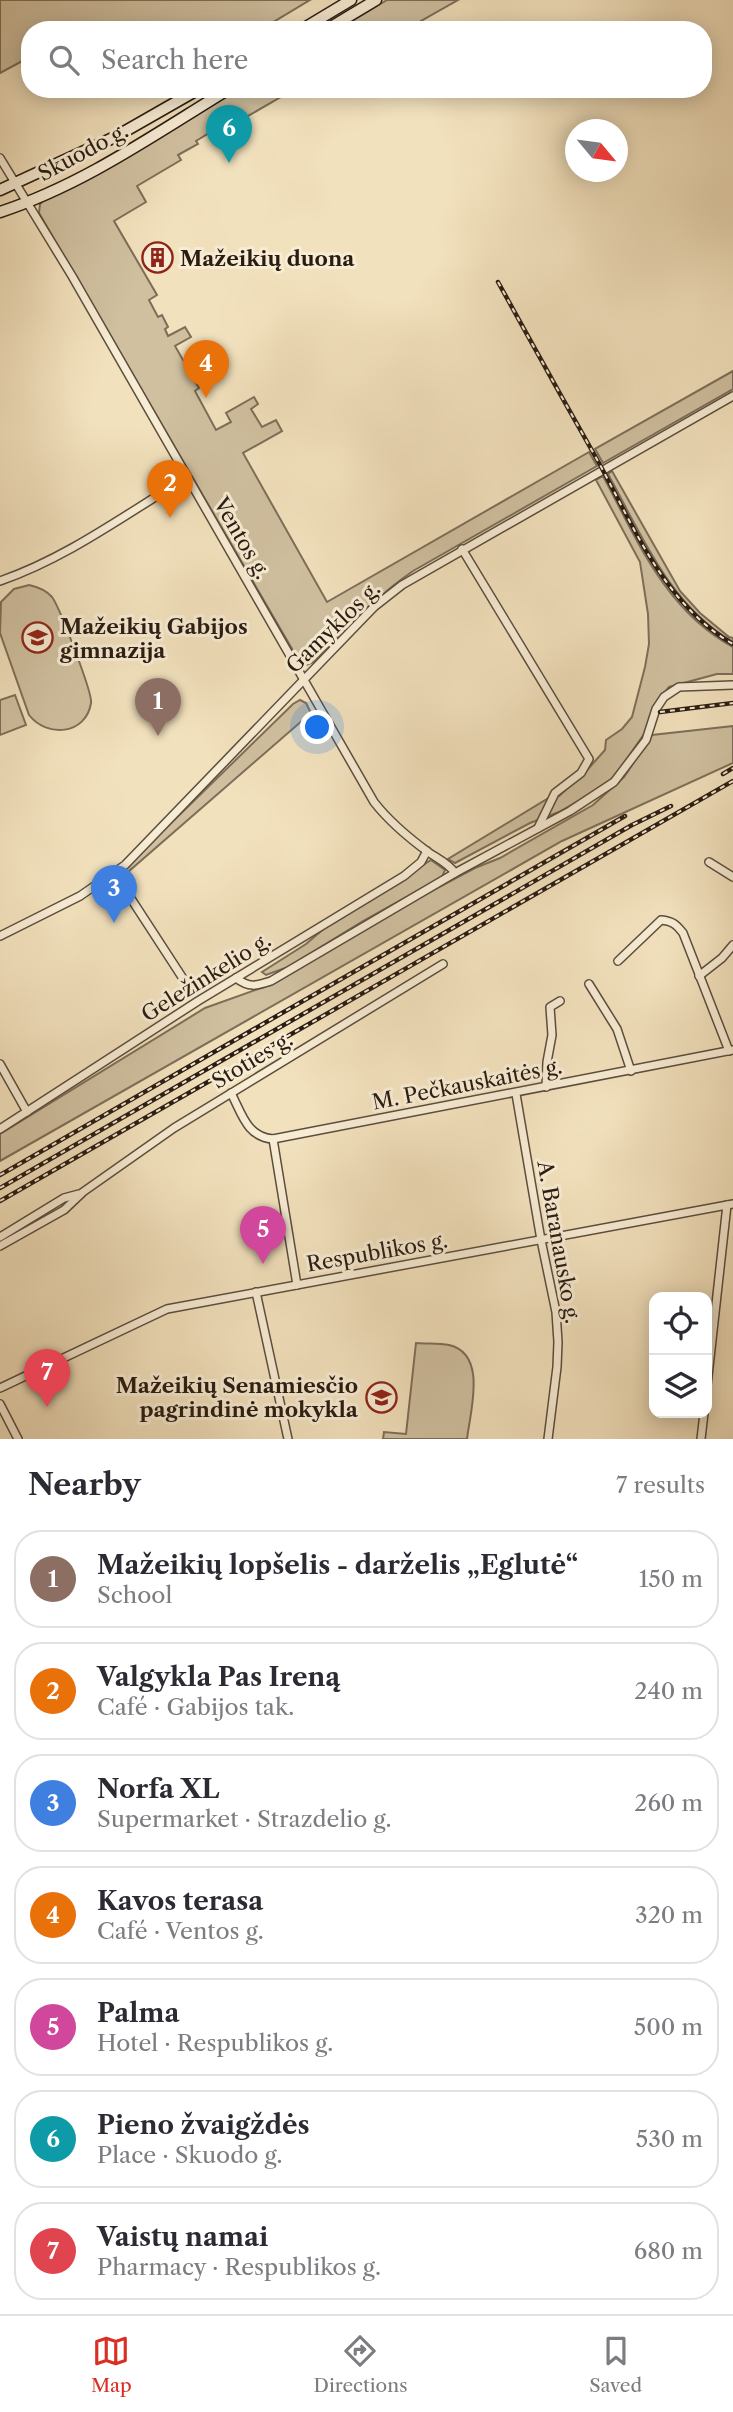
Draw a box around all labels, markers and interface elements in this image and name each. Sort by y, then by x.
search box [21,21,712,98]
icon: search [45,41,83,79]
text: Search here [101,44,248,76]
pin: 6 [206,105,252,163]
street label: Skuodo g. [34,118,132,186]
north arrow [565,119,628,182]
building icon: Mažeikių duona [140,241,174,275]
place label: Mažeikių duona [180,246,355,271]
pin: 4 [183,340,229,398]
pin: 2 [147,460,193,518]
street label: Ventos g. [208,492,275,583]
street label: Gamyklos g. [281,576,385,678]
place label: Mažeikių Gabijos gimnazija [59,614,248,663]
school or university icon: Mažeikių Gabijos gimnazija [20,621,54,655]
pin: 1 [135,678,181,736]
your location [300,710,334,744]
pin: 3 [91,865,137,923]
street label: Geležinkelio g. [137,927,275,1027]
street label: Stoties g. [207,1026,297,1094]
street label: M. Pečkauskaitės g. [370,1053,564,1115]
street label: A. Baranausko g. [532,1158,586,1325]
pin: 5 [240,1206,286,1264]
street label: Respublikos g. [304,1227,450,1277]
map controls [649,1292,712,1418]
button: locate [649,1292,712,1355]
pin: 7 [24,1349,70,1407]
button: layers [649,1355,712,1418]
place label: Mažeikių Senamiesčio pagrindinė mokykla [116,1373,359,1422]
school or university icon: Mažeikių Senamiesčio pagrindinė mokykla [364,1380,398,1414]
text: Nearby [28,1466,141,1503]
text: 7 results [616,1471,705,1499]
text: Mažeikių lopšelis - darželis „Eglutė“ [97,1549,578,1581]
text: 1 [48,1565,58,1593]
text: 150 m [639,1565,703,1593]
text: School [97,1581,172,1609]
text: Valgykla Pas Ireną [97,1661,340,1693]
text: 2 [46,1677,60,1705]
text: 240 m [634,1677,703,1705]
text: Café · Gabijos tak. [97,1693,294,1721]
text: Norfa XL [97,1773,219,1805]
text: 3 [47,1789,60,1817]
text: 260 m [634,1789,703,1817]
text: Supermarket · Strazdelio g. [97,1805,392,1833]
text: Kavos terasa [97,1885,263,1917]
text: 4 [46,1901,60,1929]
text: 320 m [635,1901,703,1929]
text: Café · Ventos g. [97,1917,264,1945]
text: Palma [97,1997,180,2029]
text: 5 [47,2013,59,2041]
text: 500 m [634,2013,703,2041]
text: Hotel · Respublikos g. [97,2029,333,2057]
text: Pieno žvaigždės [97,2109,310,2141]
text: 6 [46,2125,60,2153]
text: 530 m [636,2125,703,2153]
text: Place · Skuodo g. [97,2141,283,2169]
text: Vaistų namai [97,2221,268,2253]
text: 7 [47,2237,59,2265]
text: 680 m [634,2237,703,2265]
text: Pharmacy · Respublikos g. [97,2253,381,2281]
tab: Map [91,2332,132,2397]
tab: Directions [314,2332,407,2397]
tab: Saved [589,2332,642,2397]

